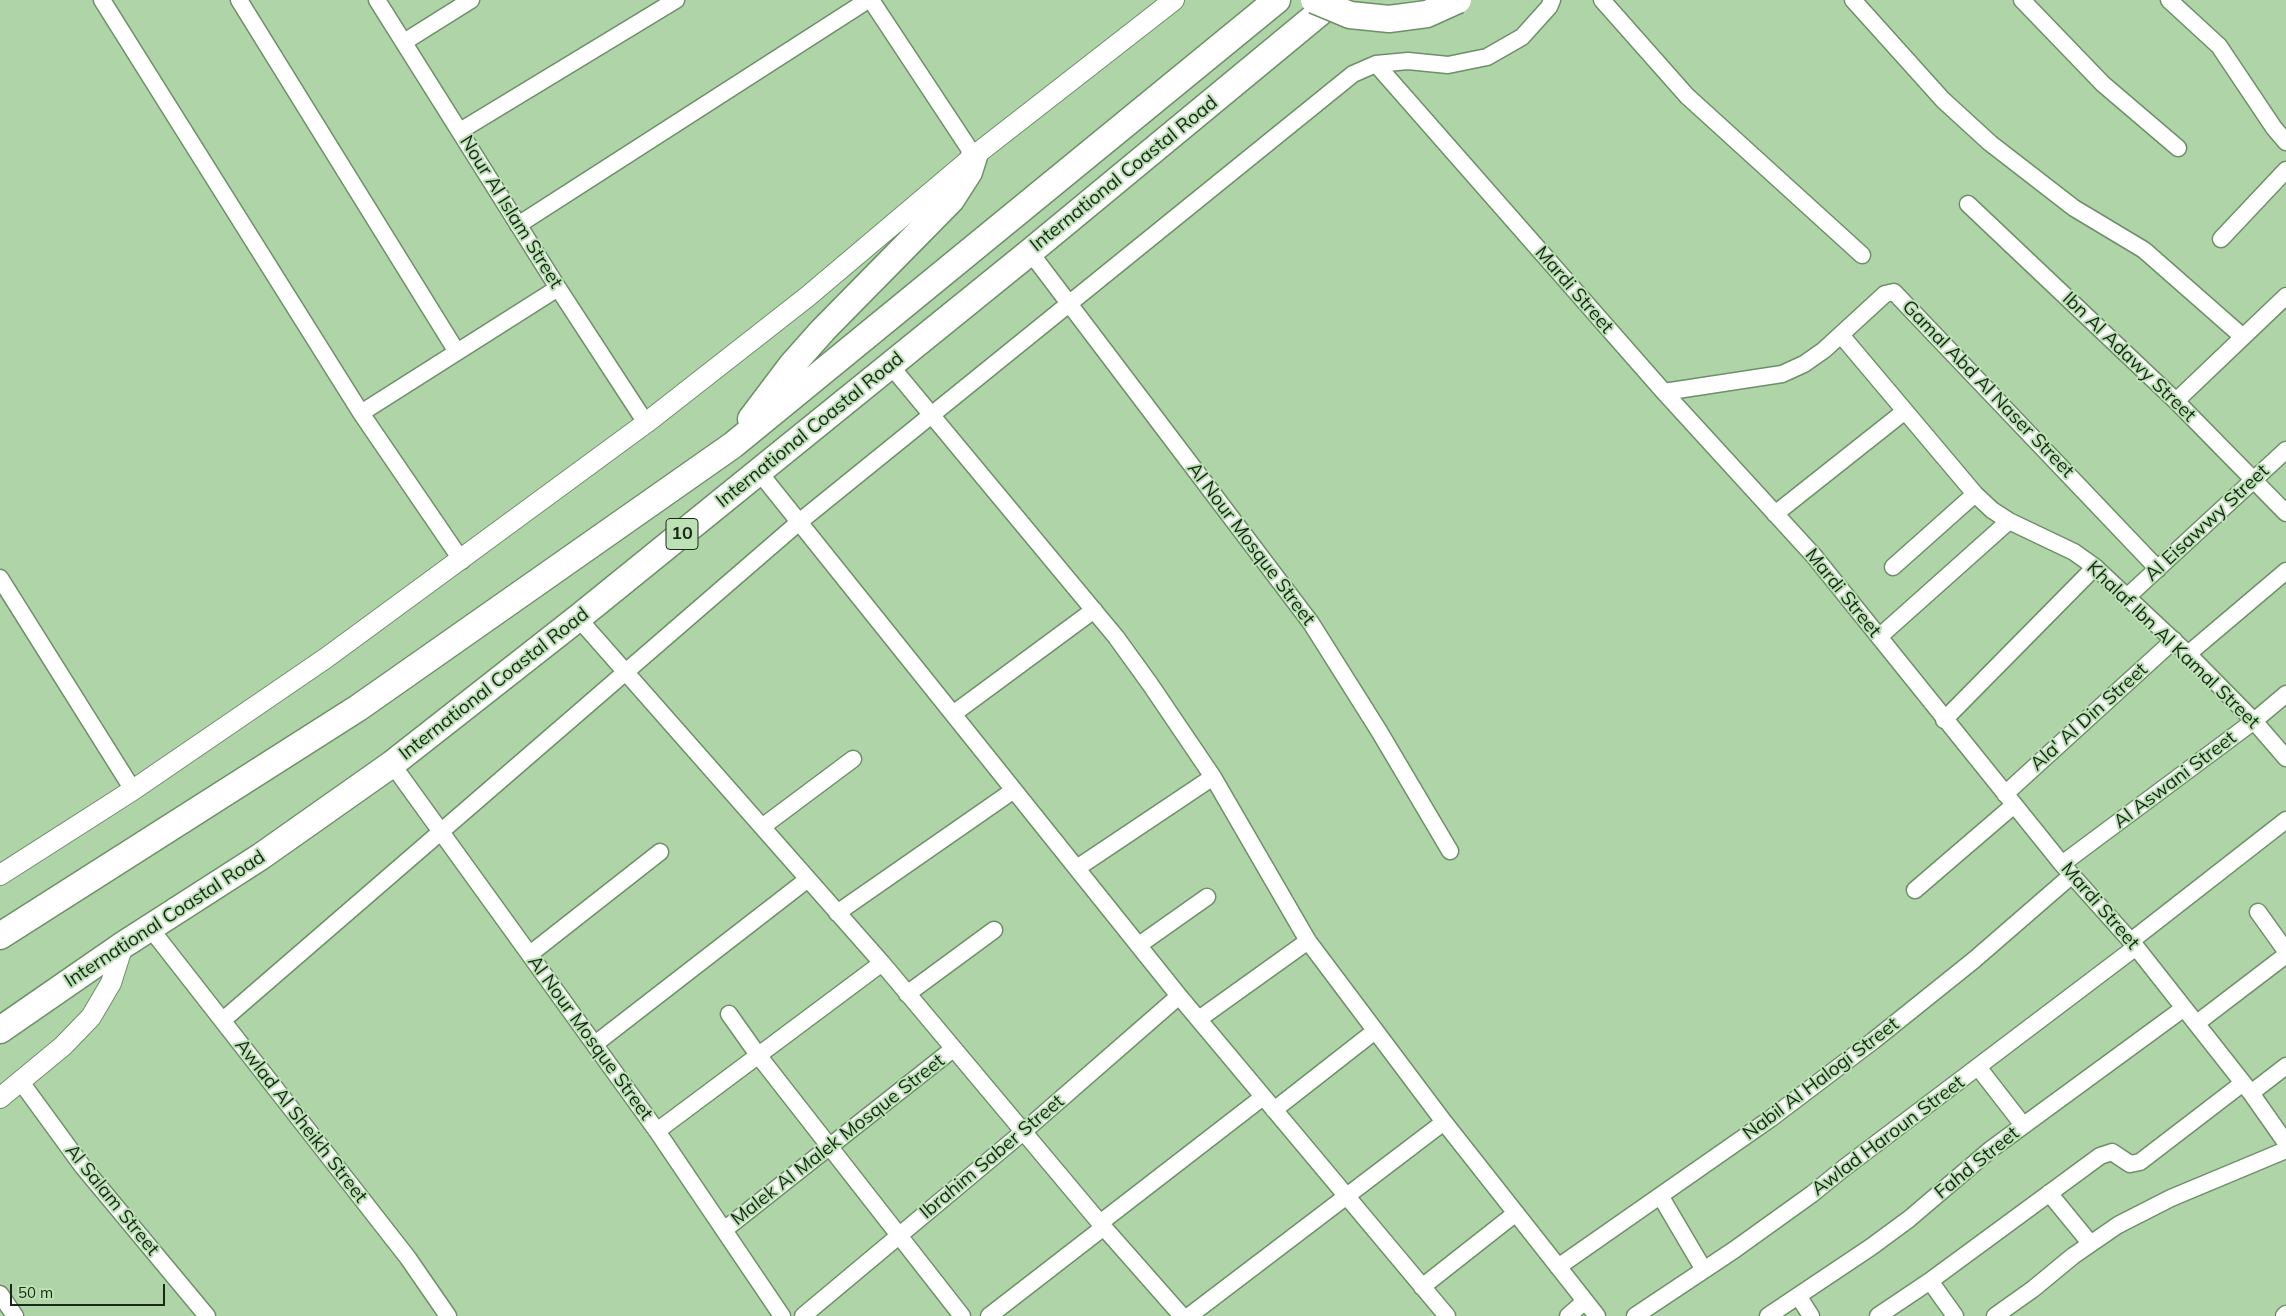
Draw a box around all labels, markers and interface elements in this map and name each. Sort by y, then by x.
street label: International Coastal Road [1026,91,1222,257]
street label: Nour Al Islam Street [455,131,567,293]
street label: Mardi Street [1530,242,1618,338]
street label: Ibn Al Adawy Street [2058,287,2200,427]
street label: Gamal Abd Al Naser Street [1897,296,2079,482]
street label: International Coastal Road [712,347,908,513]
street label: Al Nour Mosque Street [1182,458,1320,630]
street label: Al Eisawwy Street [2140,460,2274,586]
road number: 10 [666,518,698,550]
street label: Mardi Street [1800,544,1886,642]
street label: Khalaf Ibn Al Kamal Street [2082,556,2264,734]
street label: International Coastal Road [395,603,593,765]
street label: Ala' Al Din Street [2026,658,2152,776]
street label: Al Aswani Street [2109,727,2241,833]
street label: International Coastal Road [60,846,270,992]
street label: Mardi Street [2056,858,2144,954]
street label: Al Nour Mosque Street [523,951,657,1125]
street label: Nabil Al Halogi Street [1739,1013,1903,1145]
street label: Awlad Al Sheikh Street [230,1034,372,1208]
street label: Malek Al Malek Mosque Street [727,1049,949,1231]
street label: Awlad Haroun Street [1807,1071,1969,1201]
street label: Ibrahim Saber Street [915,1090,1069,1224]
street label: Fahd Street [1930,1122,2024,1204]
street label: Al Salam Street [60,1140,164,1260]
scale bar [12,1274,168,1306]
text: 50 m [18,1283,53,1302]

